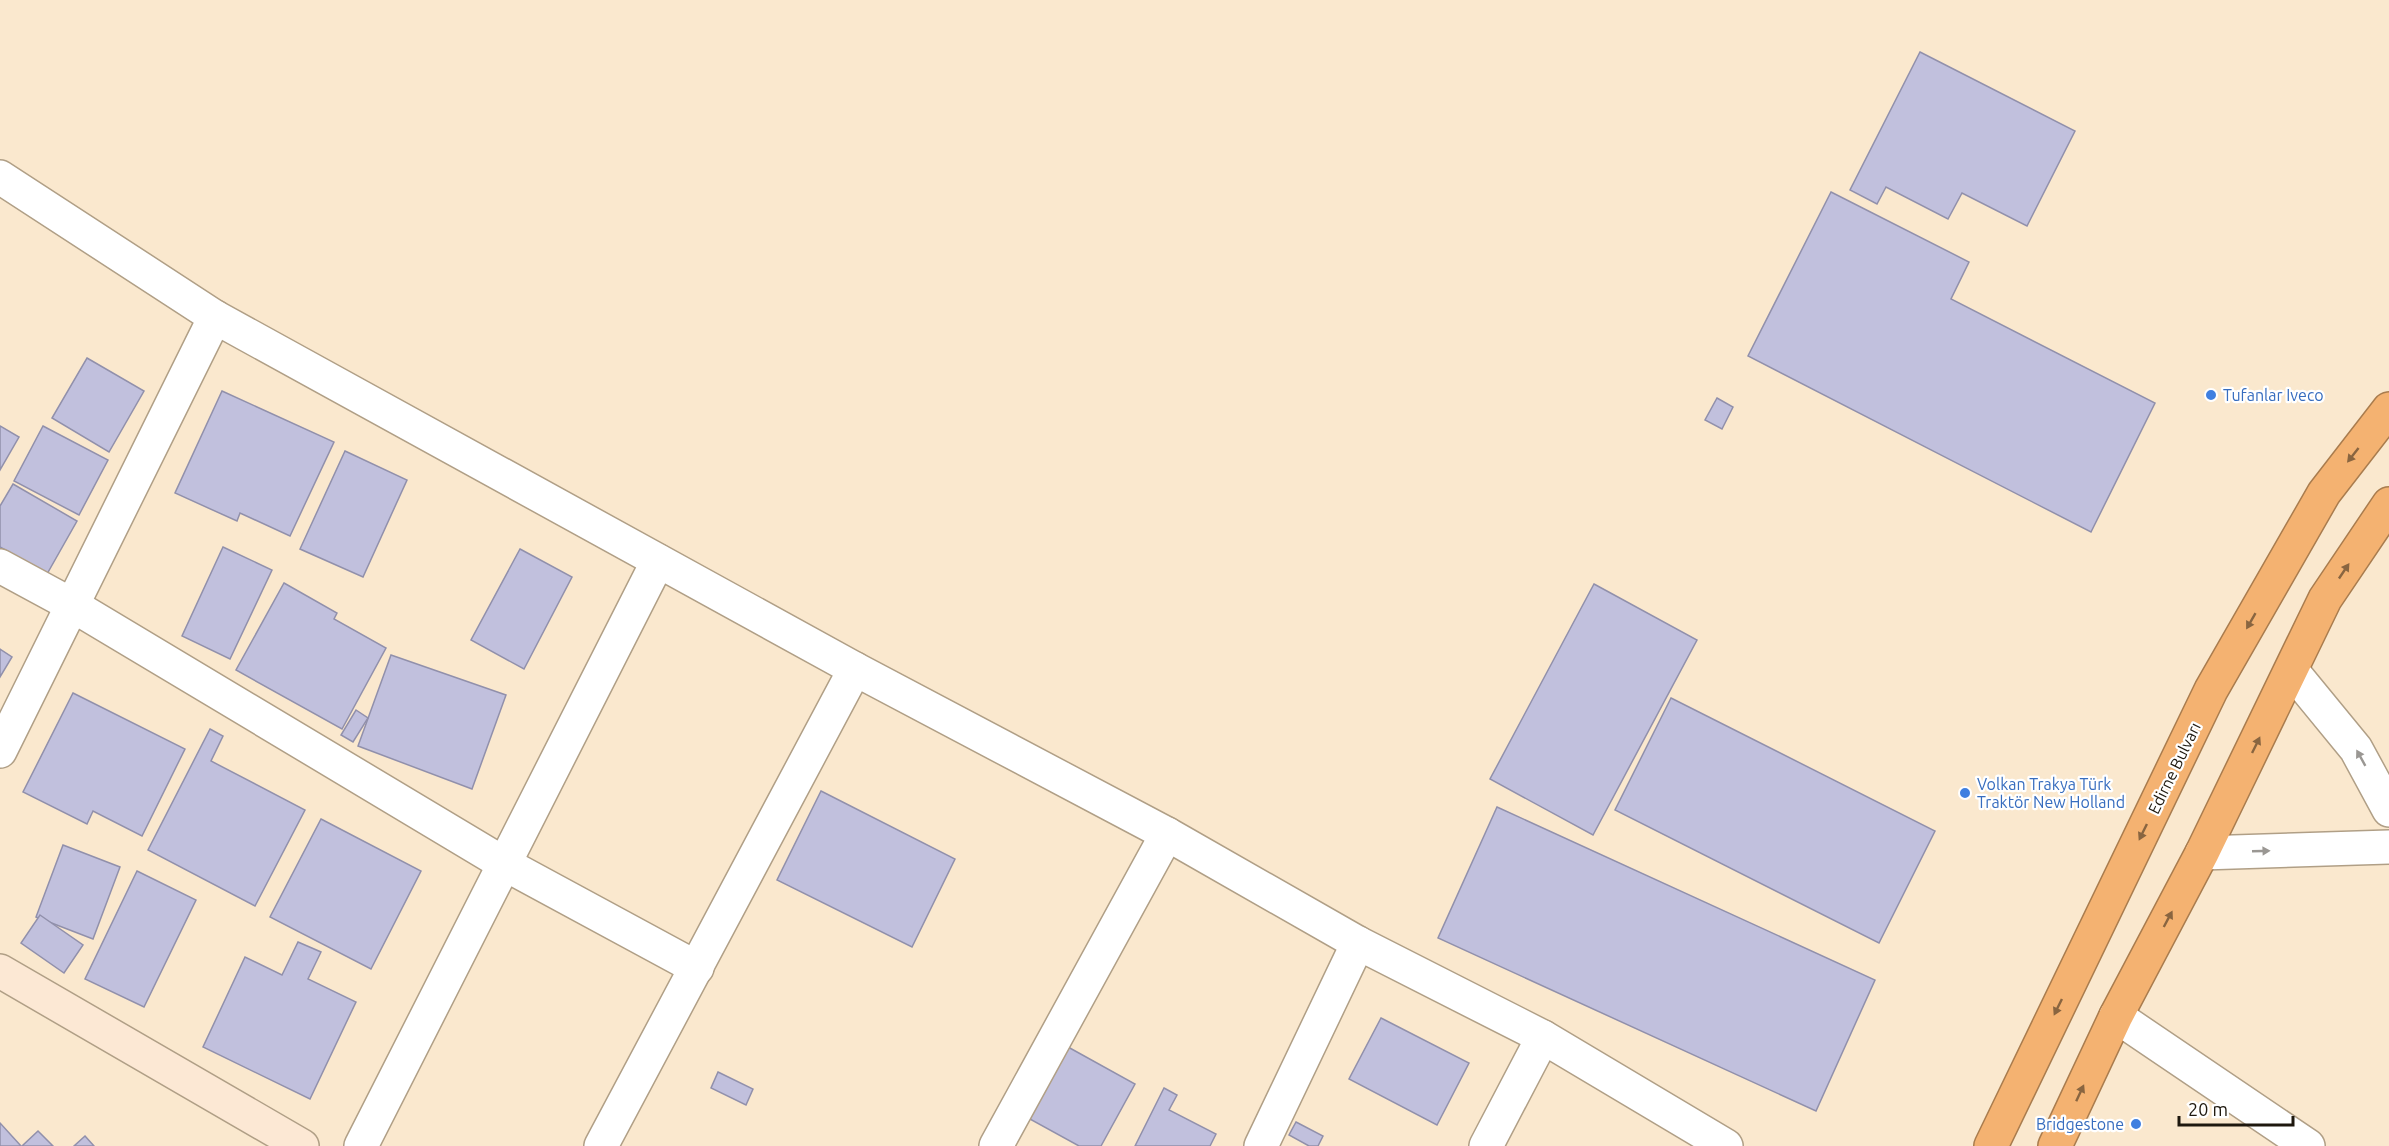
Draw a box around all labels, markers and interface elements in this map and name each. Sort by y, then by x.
place label: Tufanlar Iveco [2223,386,2324,404]
marker: Tufanlar Iveco [2204,388,2218,402]
one-way arrow [2347,447,2360,463]
one-way arrow [2338,564,2350,580]
one-way arrow [2246,612,2256,629]
street label: Edirne Bulvarı [2144,719,2204,817]
one-way arrow [2251,736,2260,753]
one-way arrow [2356,750,2366,767]
place label: Volkan Trakya Türk Traktör New Holland [1977,775,2125,811]
marker: Volkan Trakya Türk Traktör New Holland [1958,786,1972,800]
one-way arrow [2139,823,2148,840]
one-way arrow [2251,847,2270,856]
one-way arrow [2163,910,2172,927]
one-way arrow [2054,999,2063,1016]
one-way arrow [2075,1083,2085,1101]
scale bar [2179,1089,2293,1127]
text: 20 m [2188,1099,2228,1119]
place label: Bridgestone [2036,1115,2124,1133]
marker: Bridgestone [2129,1117,2143,1131]

